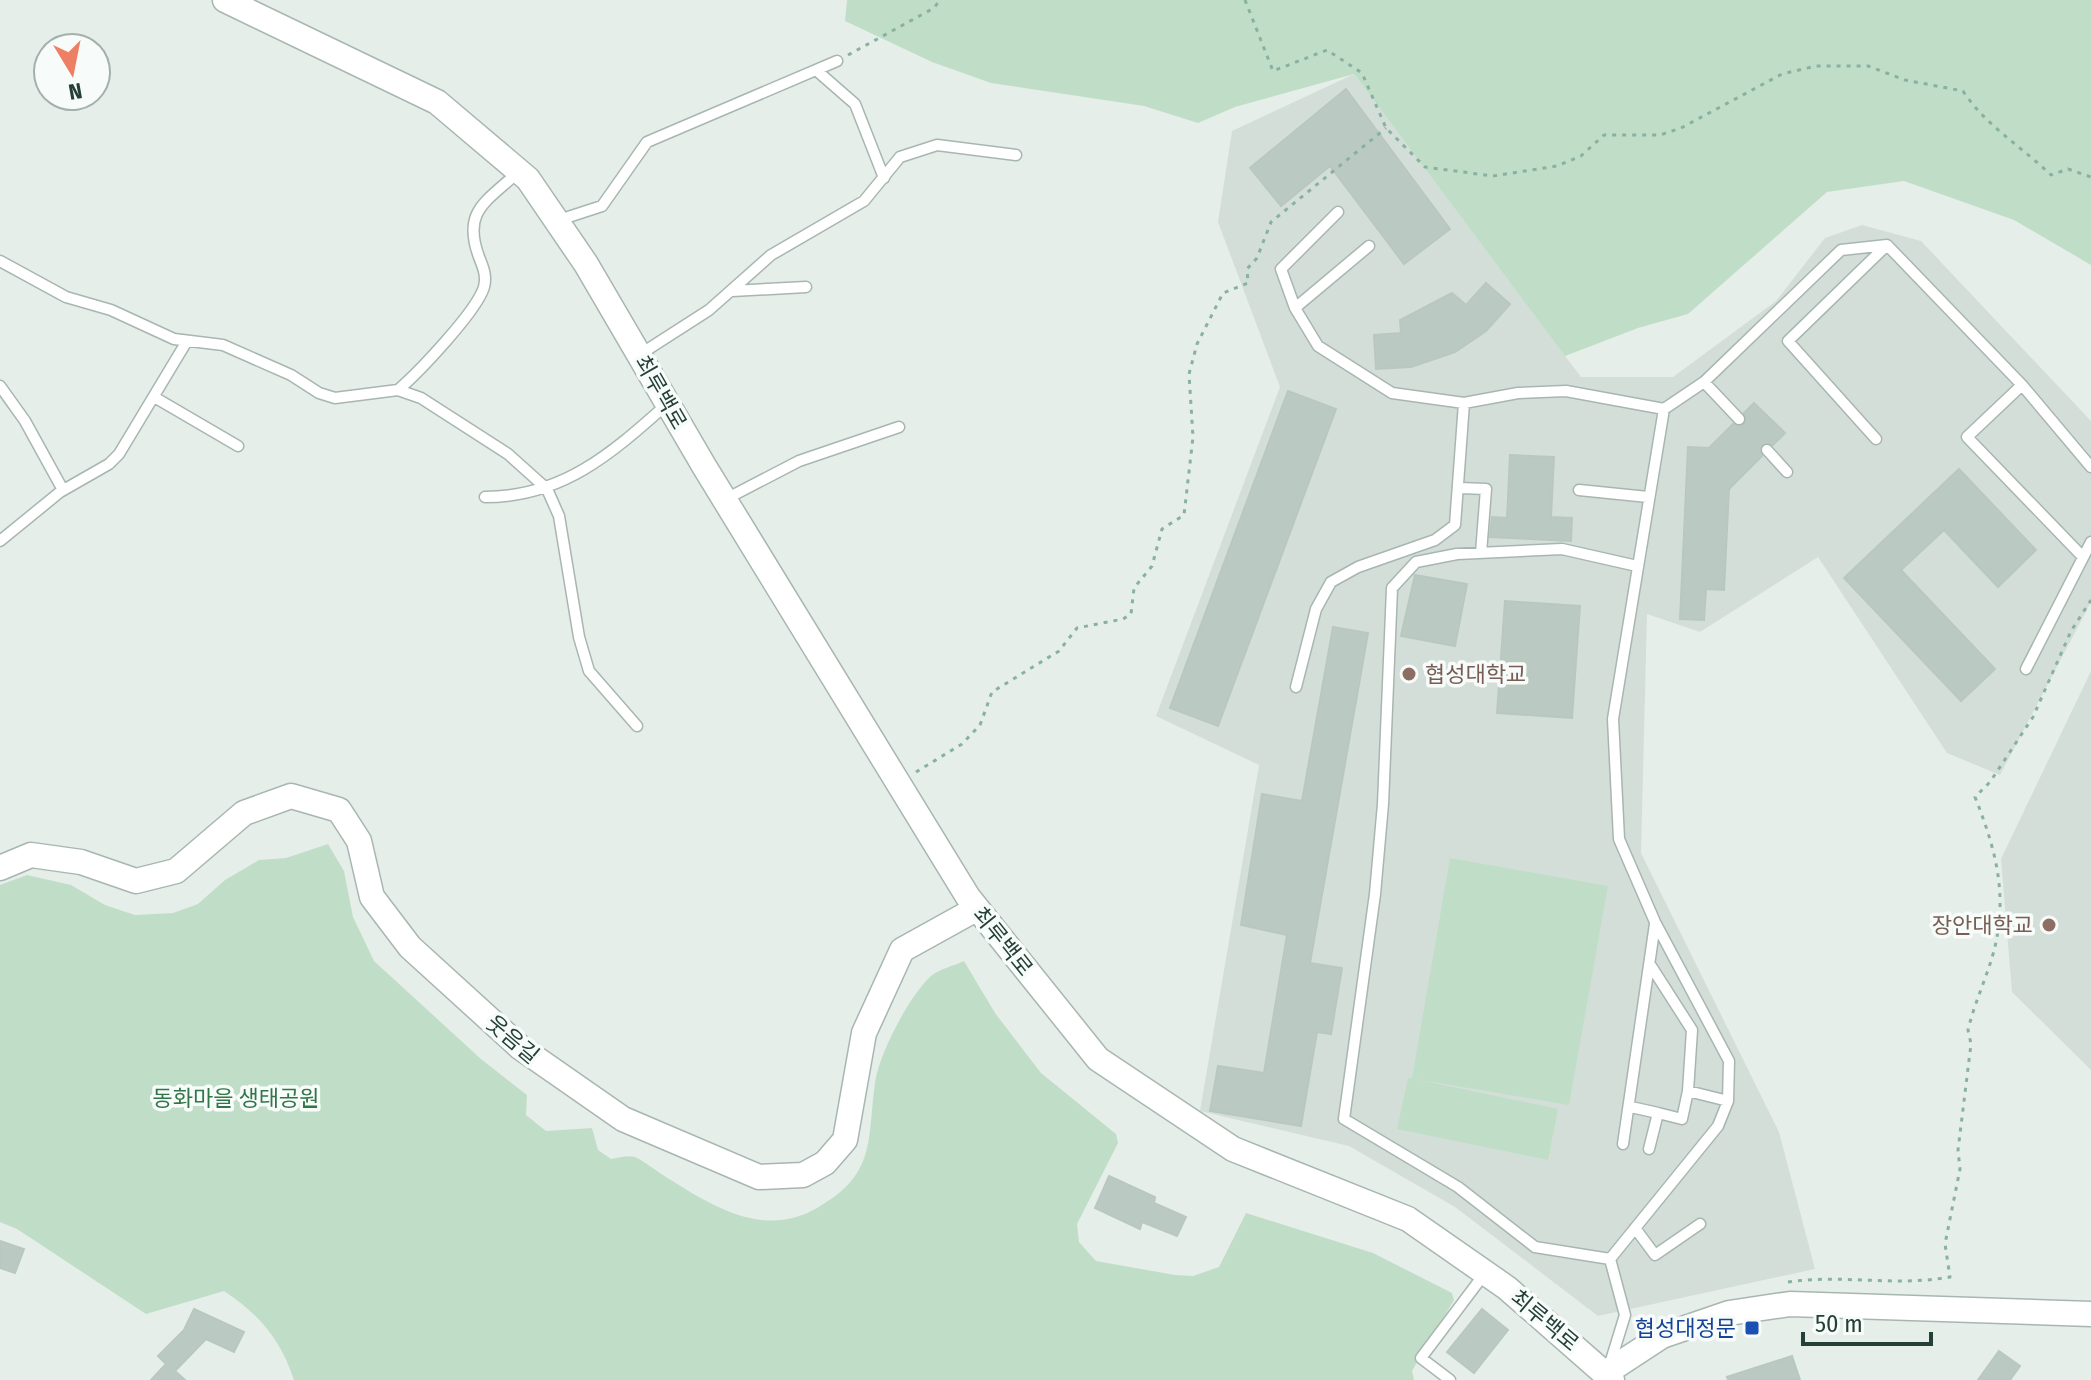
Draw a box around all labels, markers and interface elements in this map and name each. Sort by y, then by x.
north arrow [32,32,112,112]
text: N [67,77,84,106]
street label: 최루백로 [629,350,693,434]
place label: 협성대학교 [1425,661,1526,688]
marker: 협성대학교 [1400,665,1418,683]
street label: 최루백로 [967,901,1039,981]
place label: 장안대학교 [1932,912,2033,939]
marker: 장안대학교 [2040,916,2058,934]
street label: 웃음길 [481,1010,545,1069]
park label: 동화마을 생태공원 [152,1085,320,1112]
street label: 최루백로 [1505,1284,1584,1357]
scale bar [1803,1296,1931,1346]
text: 50 m [1815,1310,1863,1338]
place label: 협성대정문 [1635,1315,1736,1342]
marker: 협성대정문 [1743,1319,1761,1337]

